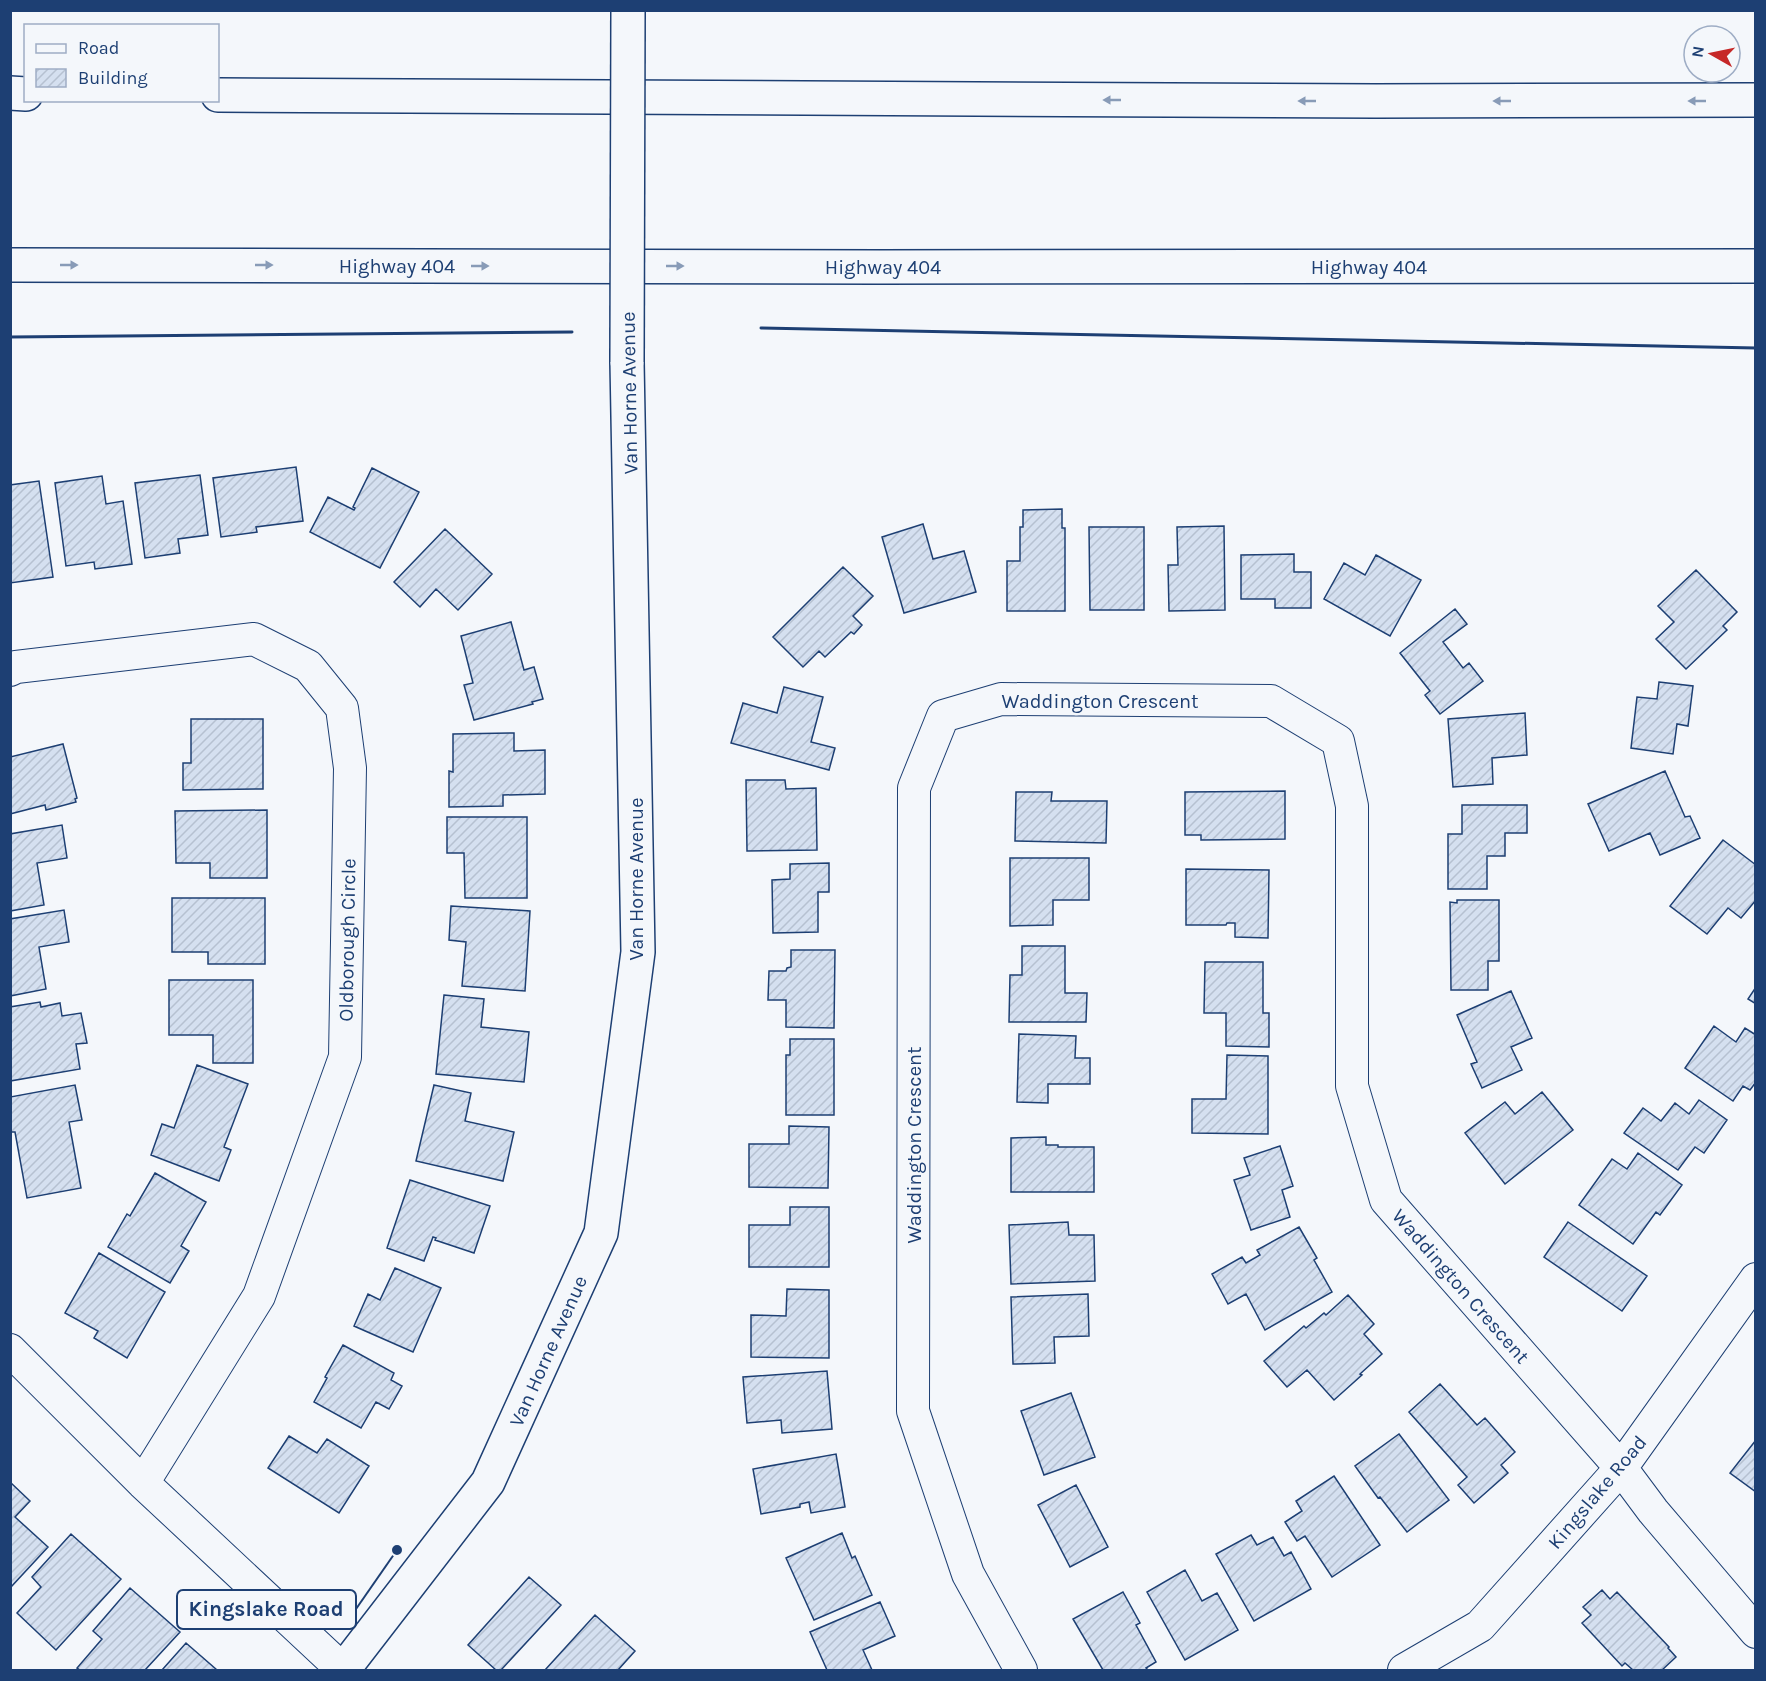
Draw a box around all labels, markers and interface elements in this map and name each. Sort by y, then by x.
legend [24,24,219,102]
north arrow [1682,24,1742,84]
text: Road [78,37,119,59]
text: N [1687,45,1708,59]
text: Building [78,67,148,89]
one-way arrow [1103,95,1122,105]
one-way arrow [1298,96,1317,106]
one-way arrow [1493,96,1512,106]
one-way arrow [1688,96,1707,106]
street label: Highway 404 [339,255,455,278]
street label: Highway 404 [825,256,941,279]
street label: Highway 404 [1311,256,1427,279]
one-way arrow [59,260,78,270]
one-way arrow [254,260,273,270]
one-way arrow [470,261,489,271]
one-way arrow [665,261,684,271]
street label: Van Horne Avenue [617,311,642,475]
street label: Waddington Crescent [1002,690,1199,713]
street label: Van Horne Avenue [625,798,648,960]
street label: Oldborough Circle [335,858,360,1022]
street label: Waddington Crescent [903,1046,926,1244]
street label: Waddington Crescent [1387,1204,1534,1369]
street label: Van Horne Avenue [505,1272,592,1430]
street label: Kingslake Road [1543,1431,1651,1554]
callout: Kingslake Road [177,1590,356,1629]
text: Kingslake Road [188,1597,344,1621]

